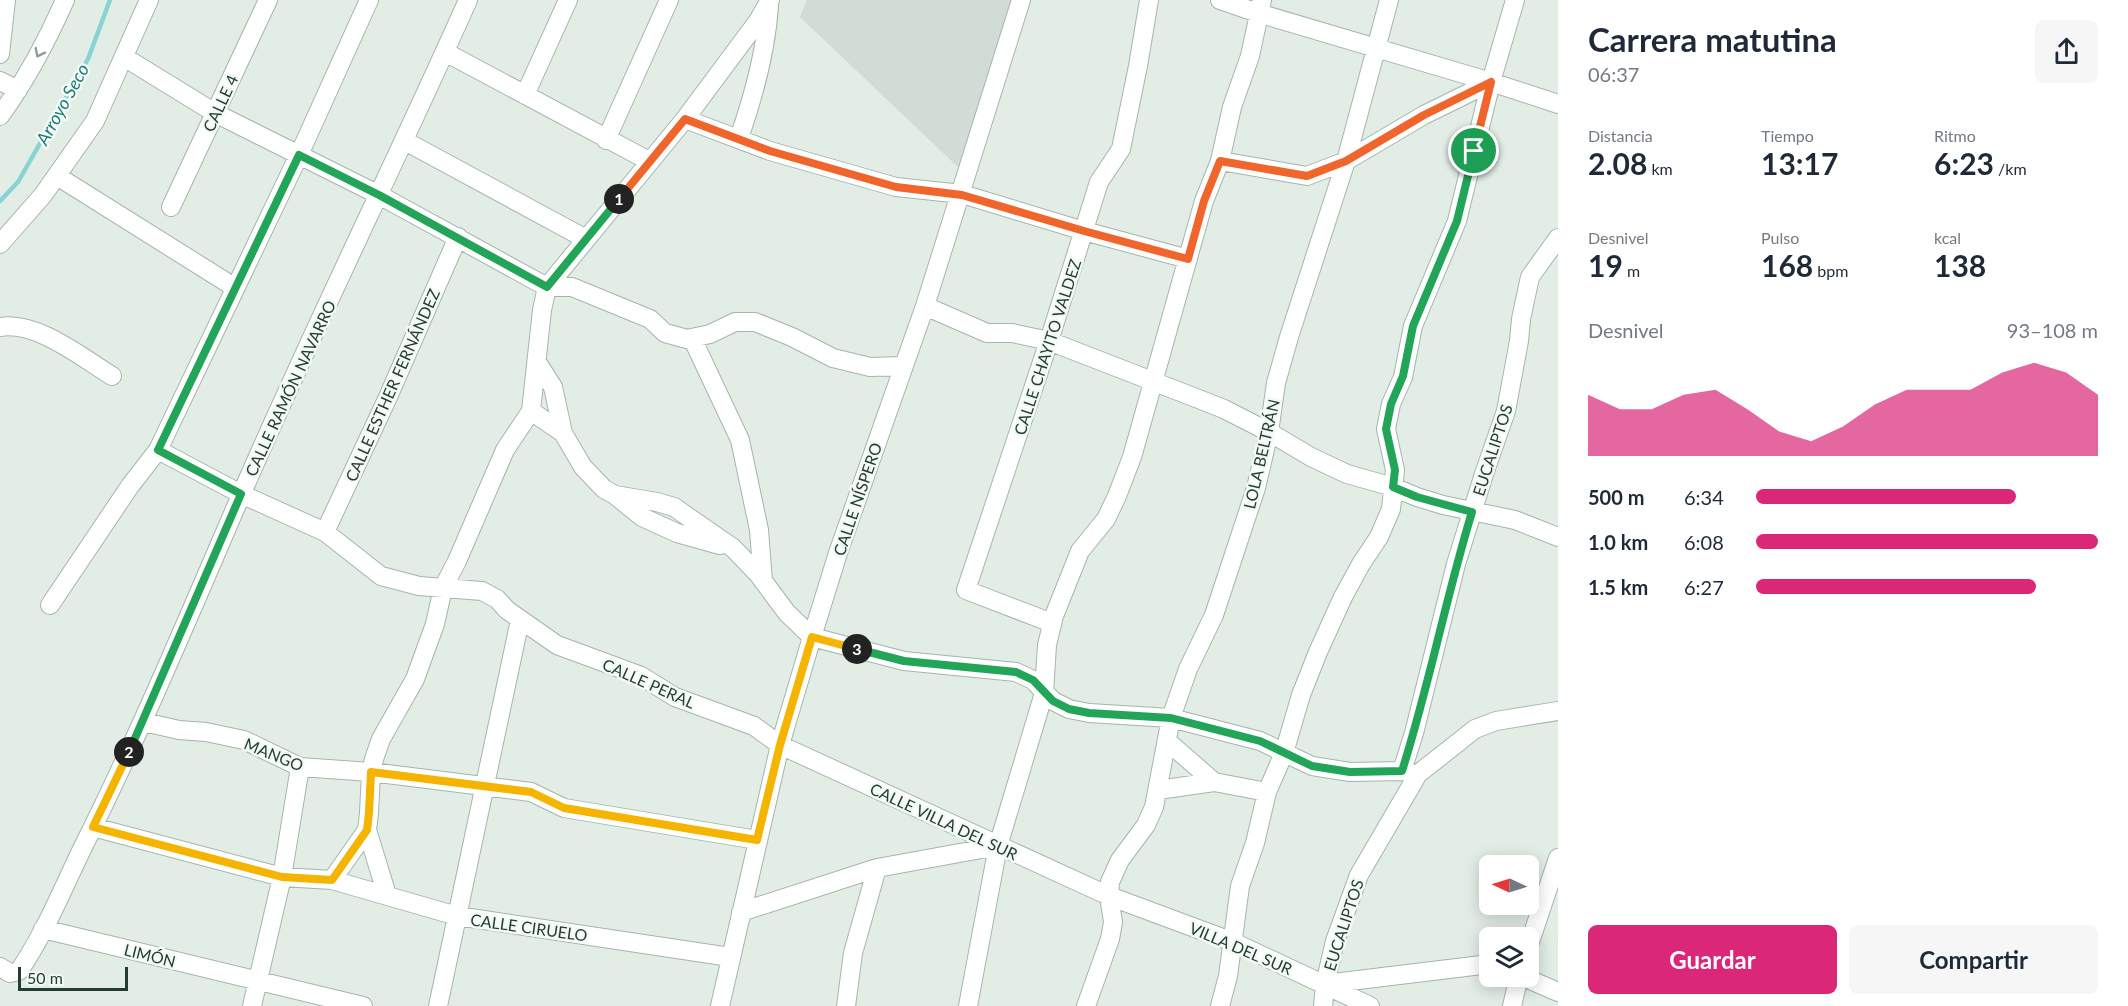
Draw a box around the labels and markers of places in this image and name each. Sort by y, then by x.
pin [1448,125,1499,176]
pin: 1 [604,184,634,214]
pin: 3 [842,634,872,664]
pin: 2 [114,737,144,767]

